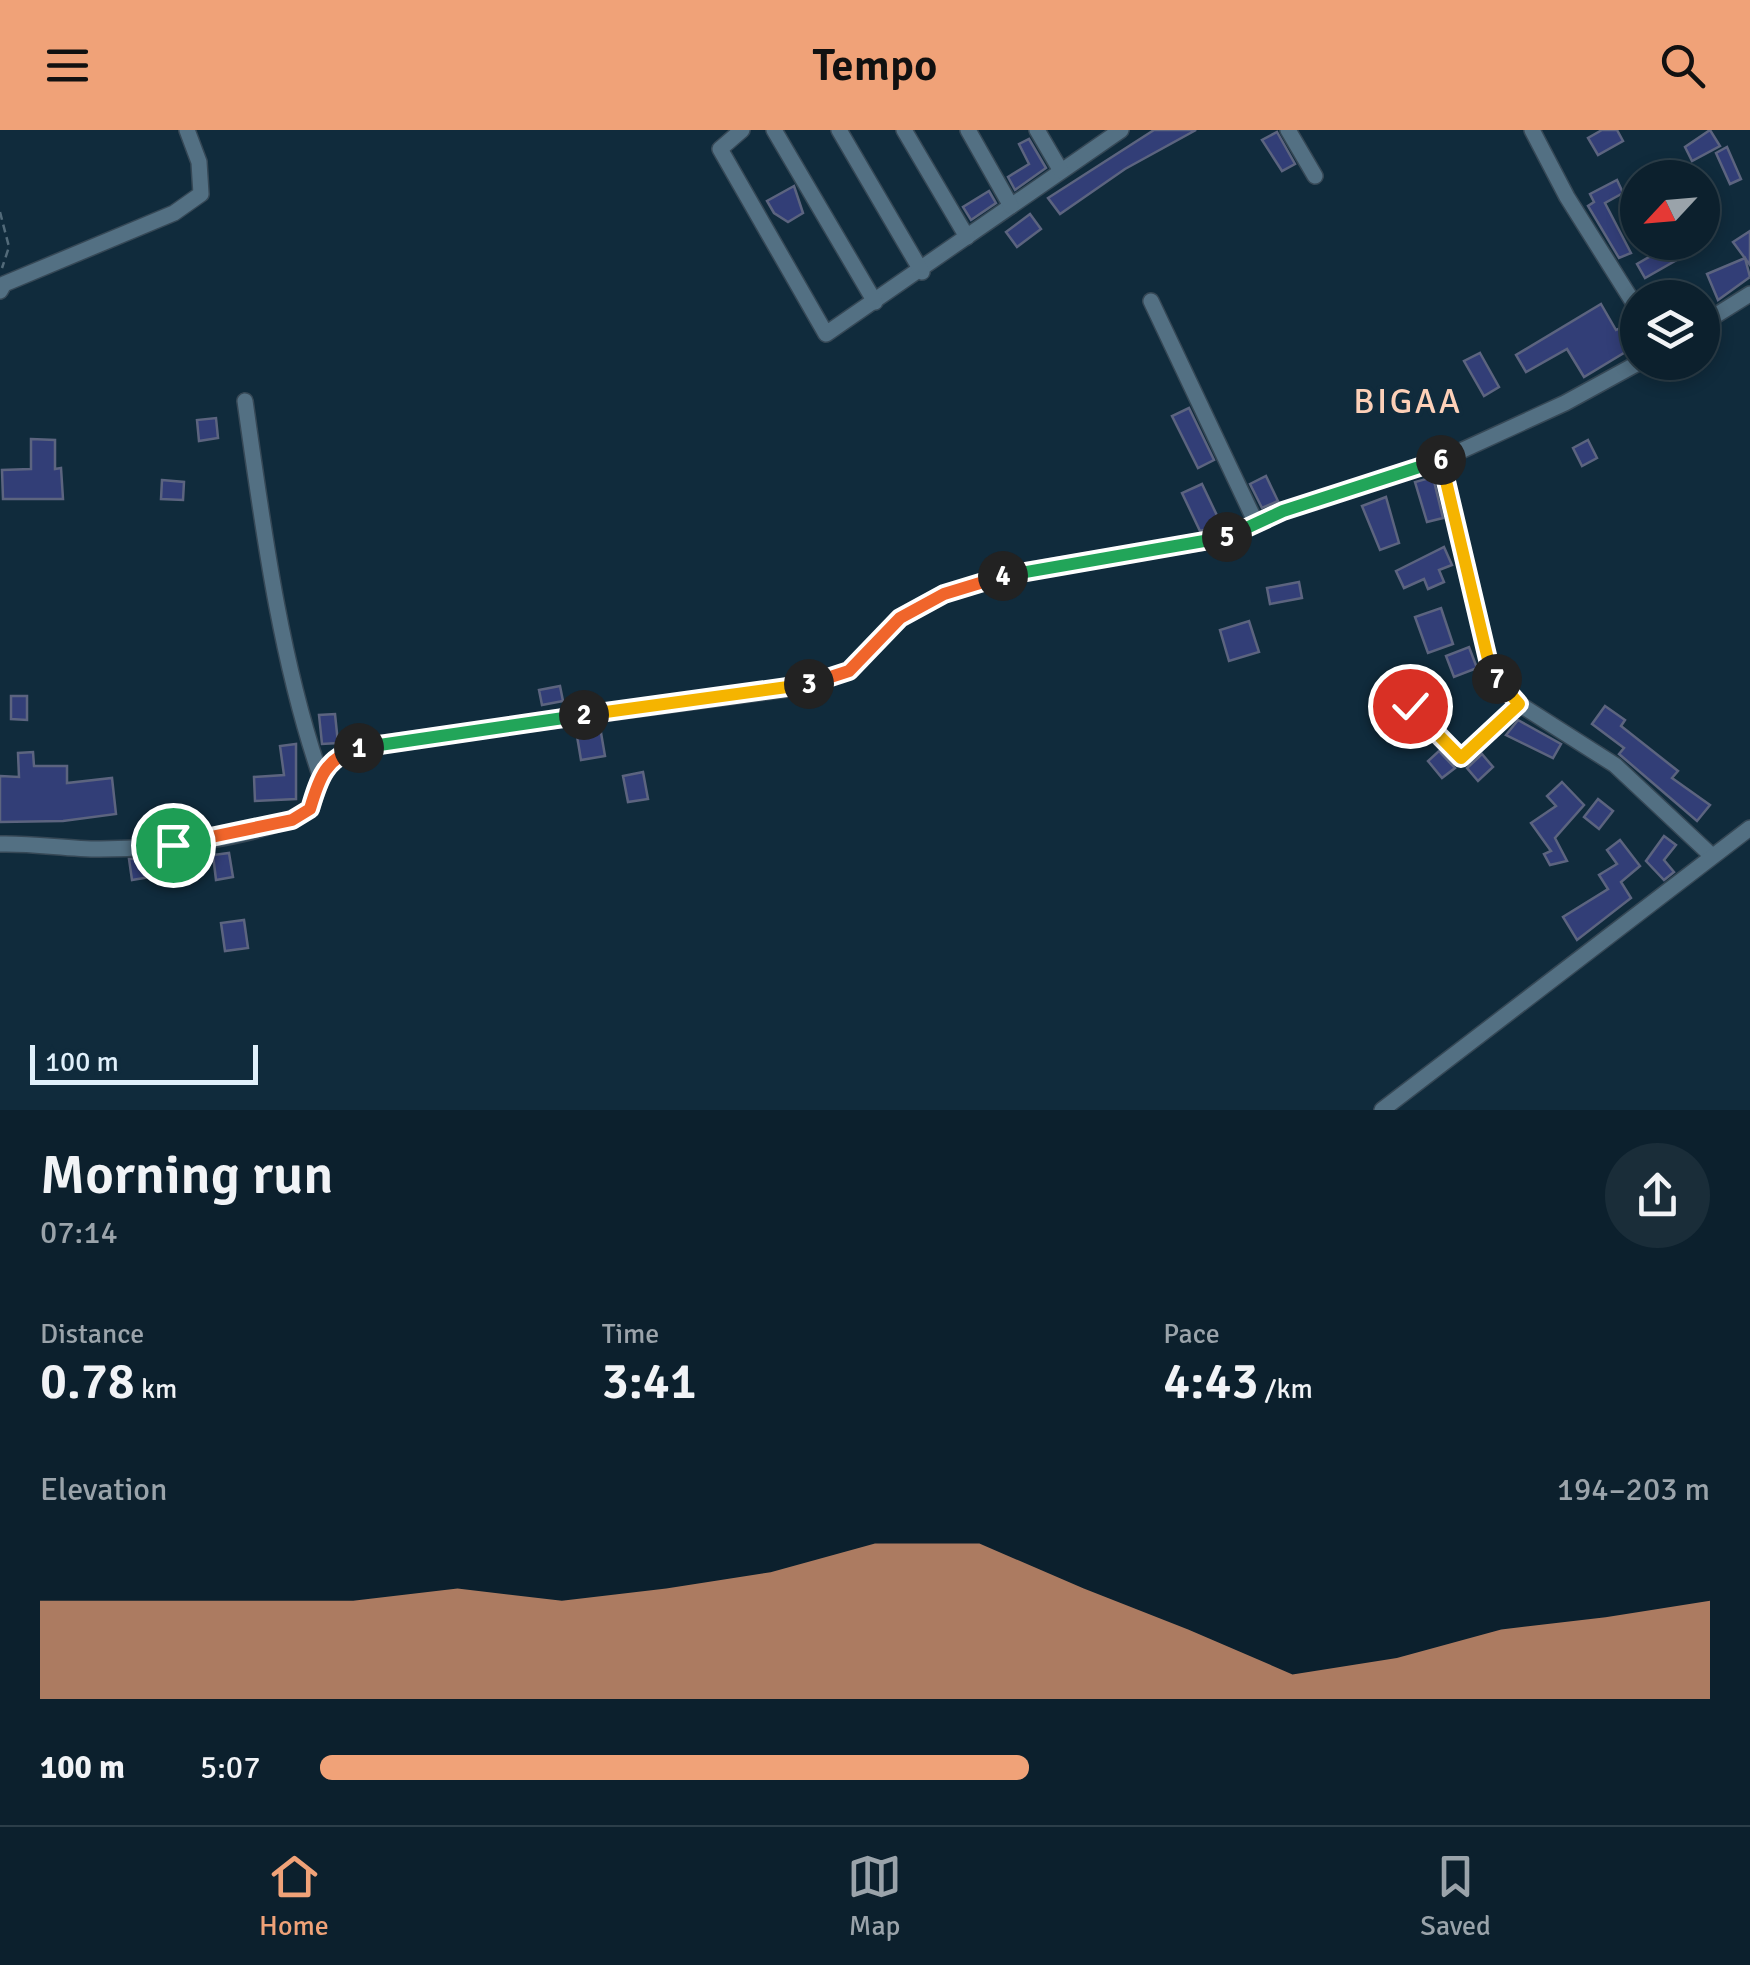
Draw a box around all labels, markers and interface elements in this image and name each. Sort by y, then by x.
icon: menu [40,38,95,93]
text: Tempo [813,38,937,93]
icon: search [1655,38,1710,93]
north arrow [1620,160,1720,260]
map controls [1620,160,1720,380]
button: layers [1620,280,1720,380]
district label: BIGAA [1353,380,1463,423]
pin: 6 [1416,435,1466,485]
text: 6 [1433,443,1449,477]
pin: 5 [1202,512,1252,562]
text: 5 [1219,520,1235,554]
pin: 4 [978,551,1028,601]
text: 4 [995,559,1011,593]
pin: 7 [1472,654,1522,704]
pin: 3 [784,659,834,709]
text: 7 [1489,662,1505,696]
pin [1368,664,1453,749]
text: 3 [801,667,817,701]
icon: check [1383,679,1438,734]
pin: 2 [559,690,609,740]
text: 2 [576,698,592,732]
pin: 1 [334,723,384,773]
text: 1 [351,731,367,765]
pin [131,803,216,888]
icon: arrive [146,818,201,873]
scale bar [30,1040,258,1084]
text: 100 m [45,1045,119,1079]
text: Morning run [40,1141,333,1209]
button: share [1605,1143,1710,1248]
text: 07:14 [40,1213,118,1252]
text: Distance [40,1317,144,1351]
text: Time [602,1317,659,1351]
text: Pace [1163,1317,1220,1351]
text: 0.78 [40,1351,135,1413]
text: 3:41 [602,1351,697,1413]
text: 4:43 [1163,1351,1258,1413]
text: km [135,1372,177,1406]
text: /km [1258,1372,1313,1406]
text: Elevation [40,1470,167,1509]
text: 194–203 m [1557,1470,1710,1509]
text: 100 m [40,1748,125,1787]
text: 5:07 [200,1748,260,1787]
tab: Home [259,1849,329,1943]
tab: Map [847,1849,902,1943]
tab: Saved [1420,1849,1491,1943]

